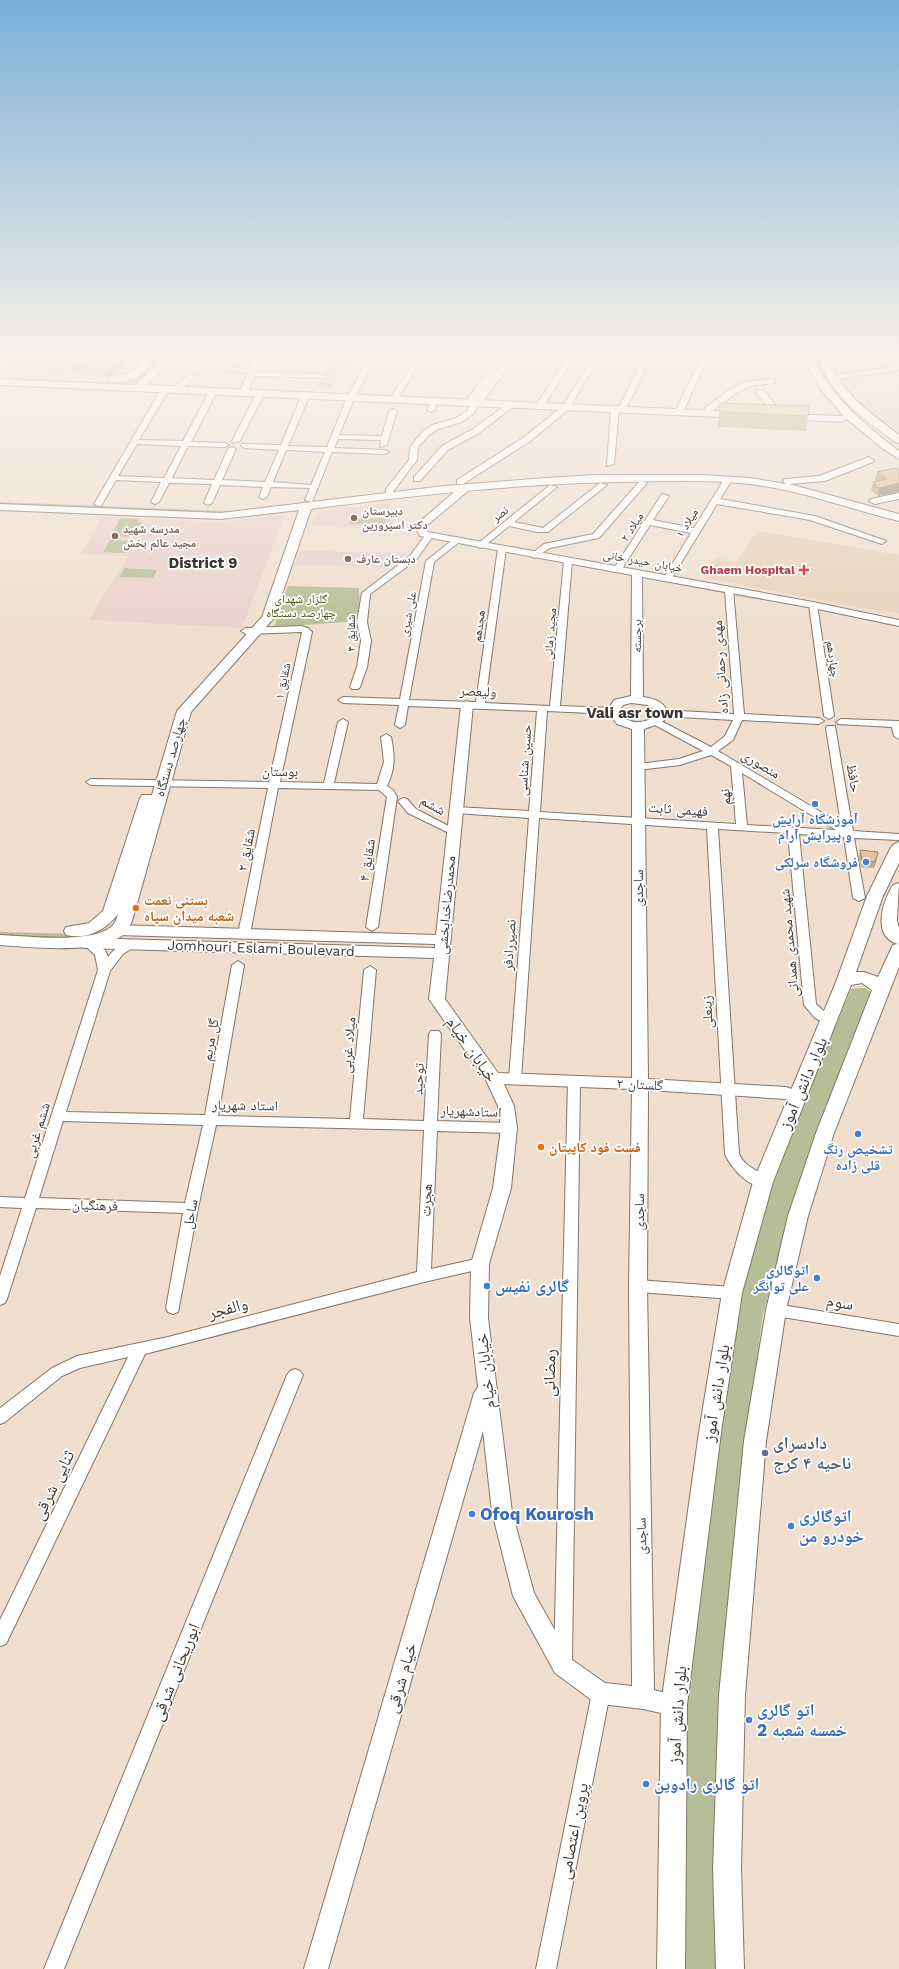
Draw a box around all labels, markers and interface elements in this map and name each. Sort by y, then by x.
street label: نصر [488,503,511,526]
place label: دبیرستان دکتر اسپرورین [362,504,428,533]
street label: میلاد ۱ [673,506,701,540]
street label: میلاد ۲ [618,510,647,544]
marker: دبیرستان دکتر اسپرورین [349,513,359,523]
place label: مدرسه شهید مجید عالم بخش [123,522,196,551]
marker: مدرسه شهید مجید عالم بخش [110,531,120,541]
street label: خیابان حیدر خانی [602,547,684,575]
place label: دبستان عارف [356,552,416,567]
district label: District 9 [168,554,238,572]
marker: دبستان عارف [343,554,353,564]
place label: Ghaem Hospital [701,563,795,577]
marker: Ghaem Hospital [798,564,810,576]
street label: علی شیری [397,590,419,638]
park label: گلزار شهدای چهارصد دستگاه [266,592,336,620]
street label: مجید زمانی [541,607,559,661]
street label: هجدهم [470,609,489,643]
street label: شقایق ۳ [344,614,358,651]
street label: برجسته [630,619,644,653]
street label: مهدی رحمانی زاده [709,620,732,714]
street label: چهاردهم [822,640,843,679]
street label: شقایق ۱ [272,661,294,701]
street label: ولیعصر [458,682,497,701]
district label: Vali asr town [587,704,683,722]
street label: چهارصد دستگاه [151,716,190,799]
street label: حسین شناسی [514,724,535,796]
street label: منصوری [738,746,783,783]
street label: حافظ [844,762,864,794]
street label: بوستان [262,763,298,780]
street label: نهم [716,788,736,806]
street label: ششم [417,792,448,820]
street label: فهیمی ثابت [647,799,709,820]
marker: آموزشگاه آرایش و پیرایش آرام [810,799,820,809]
place label: آموزشگاه آرایش و پیرایش آرام [772,811,858,845]
street label: شقایق ۲ [234,827,260,873]
street label: شقایق ۴ [356,837,380,883]
place label: فروشگاه سرلکی [775,854,858,871]
street label: محمدرضاخدابخشی [434,855,459,955]
marker: فروشگاه سرلکی [861,857,871,867]
street label: ساجدی [630,870,647,906]
street label: شهید محمدی همدانی [776,888,803,998]
place label: بستنی نعمت شعبه میدان سپاه [144,892,235,925]
marker: بستنی نعمت شعبه میدان سپاه [131,903,141,913]
street label: نصیررادفر [499,919,520,972]
street label: Jomhouri Eslami Boulevard [167,937,355,959]
street label: زینعلی [698,995,717,1029]
street label: خیابان خیام [441,1012,502,1087]
street label: میلاد غربی [338,1016,359,1074]
street label: گل مریم [198,1017,224,1063]
street label: بلوار دانش آموز [774,1034,832,1133]
street label: توحید [409,1062,428,1095]
street label: گلستان ۲ [616,1075,664,1094]
street label: استاد شهریار [211,1096,278,1115]
street label: ششم غربی [21,1100,55,1160]
street label: استادشهریار [439,1102,502,1121]
marker: تشخیص رنگ قلی زاده [853,1129,863,1139]
place label: فست فود کاپیتان [549,1139,641,1156]
place label: تشخیص رنگ قلی زاده [823,1141,893,1174]
marker: فست فود کاپیتان [536,1142,546,1152]
street label: هجرت [417,1183,436,1217]
street label: ساجدی [631,1194,648,1230]
street label: فرهنگیان [72,1196,118,1215]
street label: ساحل [179,1198,202,1230]
place label: اتوگالری علی توانگر [752,1262,809,1295]
marker: اتوگالری علی توانگر [812,1273,822,1283]
place label: گالری نفیس [495,1276,569,1296]
marker: گالری نفیس [482,1281,492,1291]
street label: سوم [825,1290,855,1316]
street label: والفجر [205,1293,250,1323]
street label: خیابان خیام [471,1332,501,1410]
street label: بلوار دانش آموز [698,1343,735,1444]
street label: رمضانی [539,1349,560,1397]
place label: دادسرای ناحیه ۴ کرج [773,1433,851,1474]
street label: ثنایی شرقی [28,1447,80,1524]
marker: دادسرای ناحیه ۴ کرج [760,1448,770,1458]
place label: Ofoq Kourosh [480,1504,594,1524]
place label: اتوگالری خودرو من [799,1506,864,1546]
marker: Ofoq Kourosh [467,1509,477,1519]
street label: ساجدی [633,1517,650,1555]
marker: اتوگالری خودرو من [786,1521,796,1531]
street label: ابوریحانی شرقی [146,1620,205,1724]
street label: خیام شرقی [381,1640,423,1716]
street label: بلوار دانش آموز [664,1665,691,1766]
place label: اتو گالری خمسه شعبه 2 [757,1700,847,1741]
marker: اتو گالری خمسه شعبه 2 [744,1715,754,1725]
place label: اتو گالری رادوین [654,1774,759,1794]
marker: اتو گالری رادوین [641,1779,651,1789]
street label: پروین اعتصامی [554,1781,593,1881]

